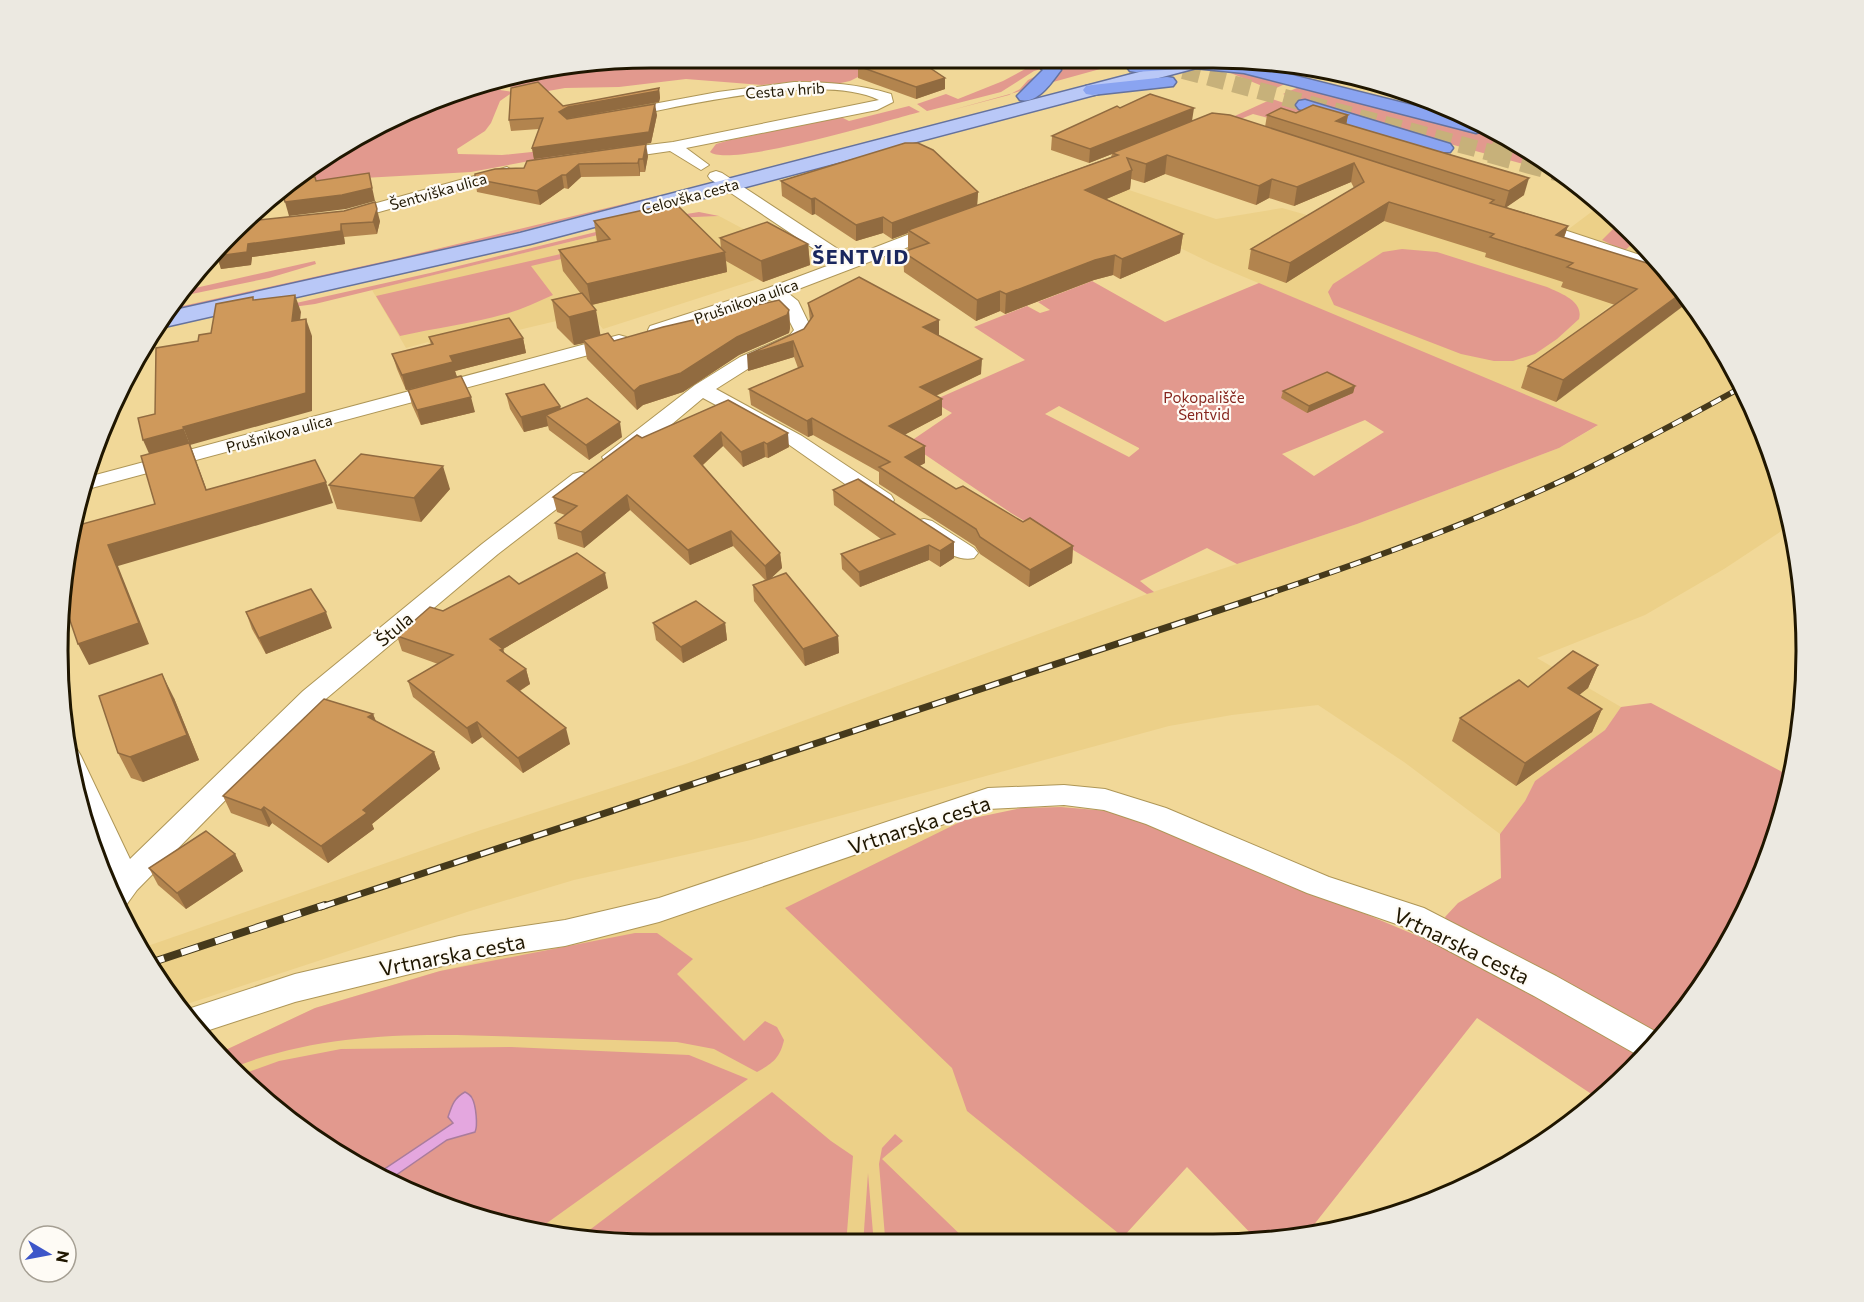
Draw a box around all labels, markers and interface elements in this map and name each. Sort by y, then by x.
street label: Cesta v hrib [745,78,826,102]
street label: Šentviška ulica [387,168,489,213]
street label: Celovška cesta [639,174,741,218]
district label: ŠENTVID [812,244,910,268]
street label: Prušnikova ulica [691,275,801,327]
park label: Pokopališče Šentvid [1163,388,1245,423]
street label: Prušnikova ulica [224,410,334,456]
street label: Štula [371,607,417,651]
street label: Vrtnarska cesta [845,789,993,859]
street label: Vrtnarska cesta [1390,901,1534,989]
street label: Vrtnarska cesta [377,928,527,980]
north arrow [18,1224,78,1284]
text: N [53,1249,74,1264]

